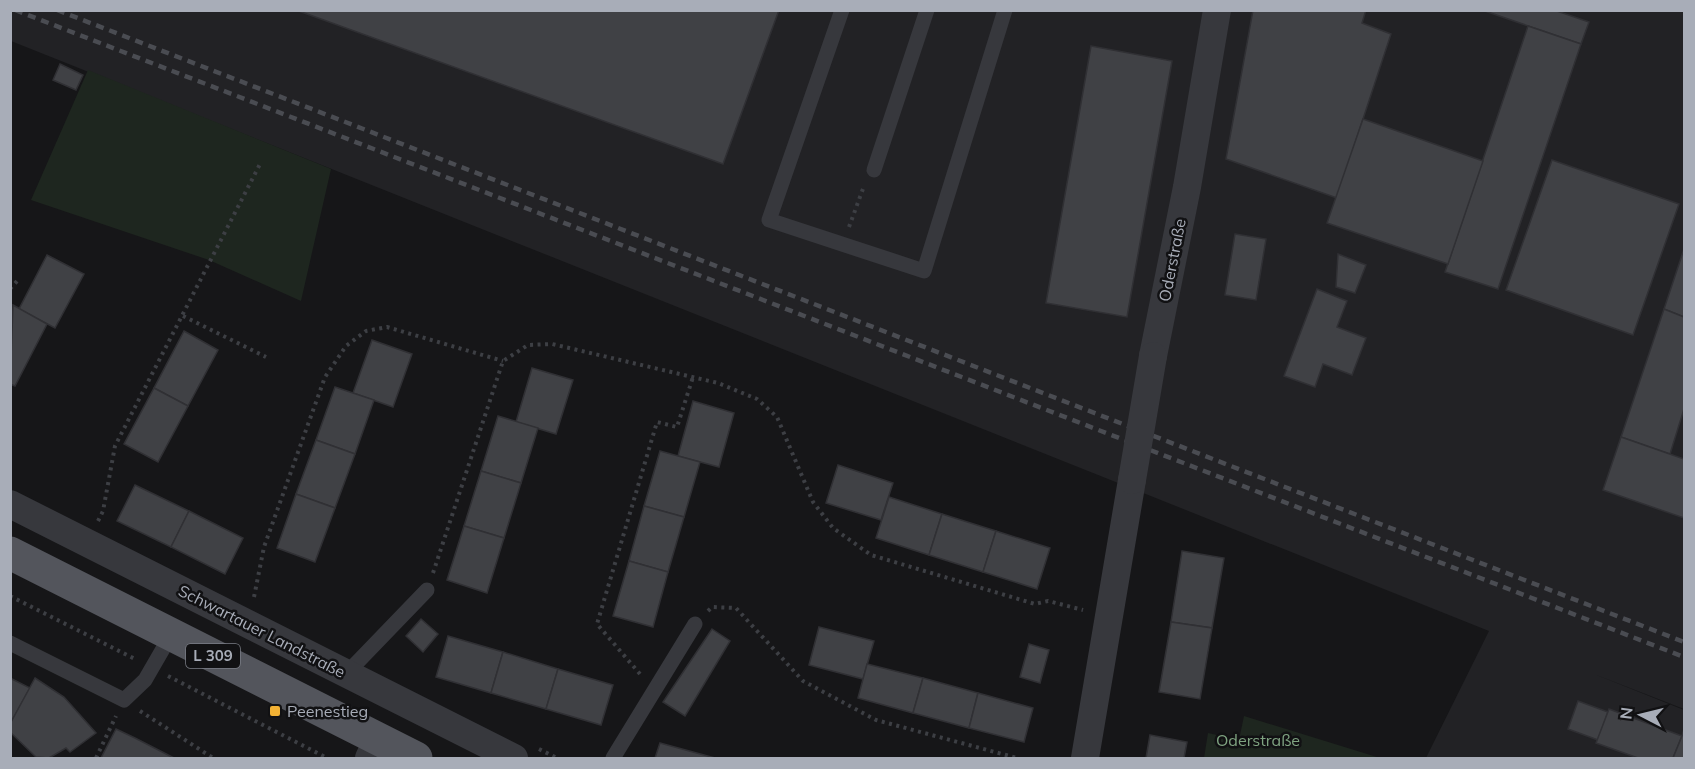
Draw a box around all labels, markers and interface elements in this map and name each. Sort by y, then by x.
street label: Oderstraße [1154,217,1190,303]
street label: Schwartauer Landstraße [175,580,349,682]
road number: L 309 [186,644,240,668]
north arrow [1611,685,1671,745]
place label: Peenestieg [287,701,368,721]
marker: Peenestieg [268,704,282,718]
text: N [1615,706,1637,720]
park label: Oderstraße [1216,730,1300,750]

